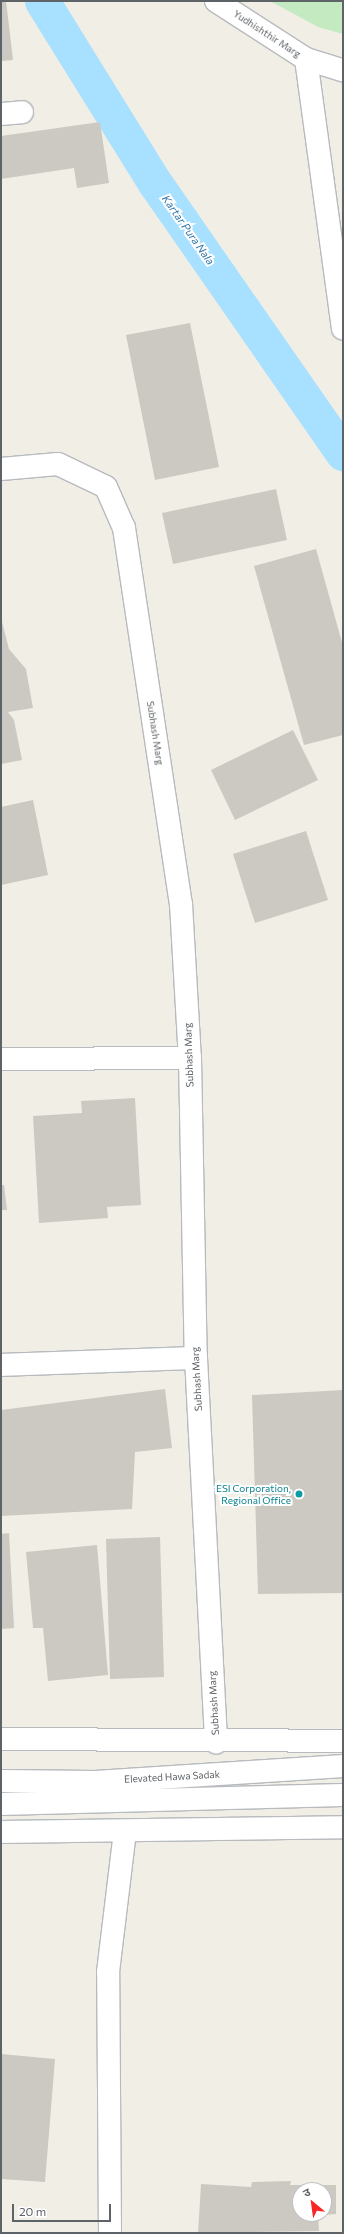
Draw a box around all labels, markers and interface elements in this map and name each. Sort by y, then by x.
street label: Yudhishthir Marg [231,8,303,60]
water label: Kartar Pura Nala [159,193,217,267]
street label: Subhash Marg [144,700,166,766]
street label: Subhash Marg [182,1022,196,1088]
street label: Subhash Marg [189,1346,205,1412]
place label: ESI Corporation, Regional Office [216,1482,291,1506]
marker: ESI Corporation, Regional Office [294,1489,304,1499]
street label: Subhash Marg [206,1670,222,1736]
street label: Elevated Hawa Sadak [124,1768,220,1786]
north arrow [292,2182,332,2222]
text: उ [300,2185,312,2199]
scale bar [14,2196,113,2222]
text: 20 m [19,2204,46,2218]

